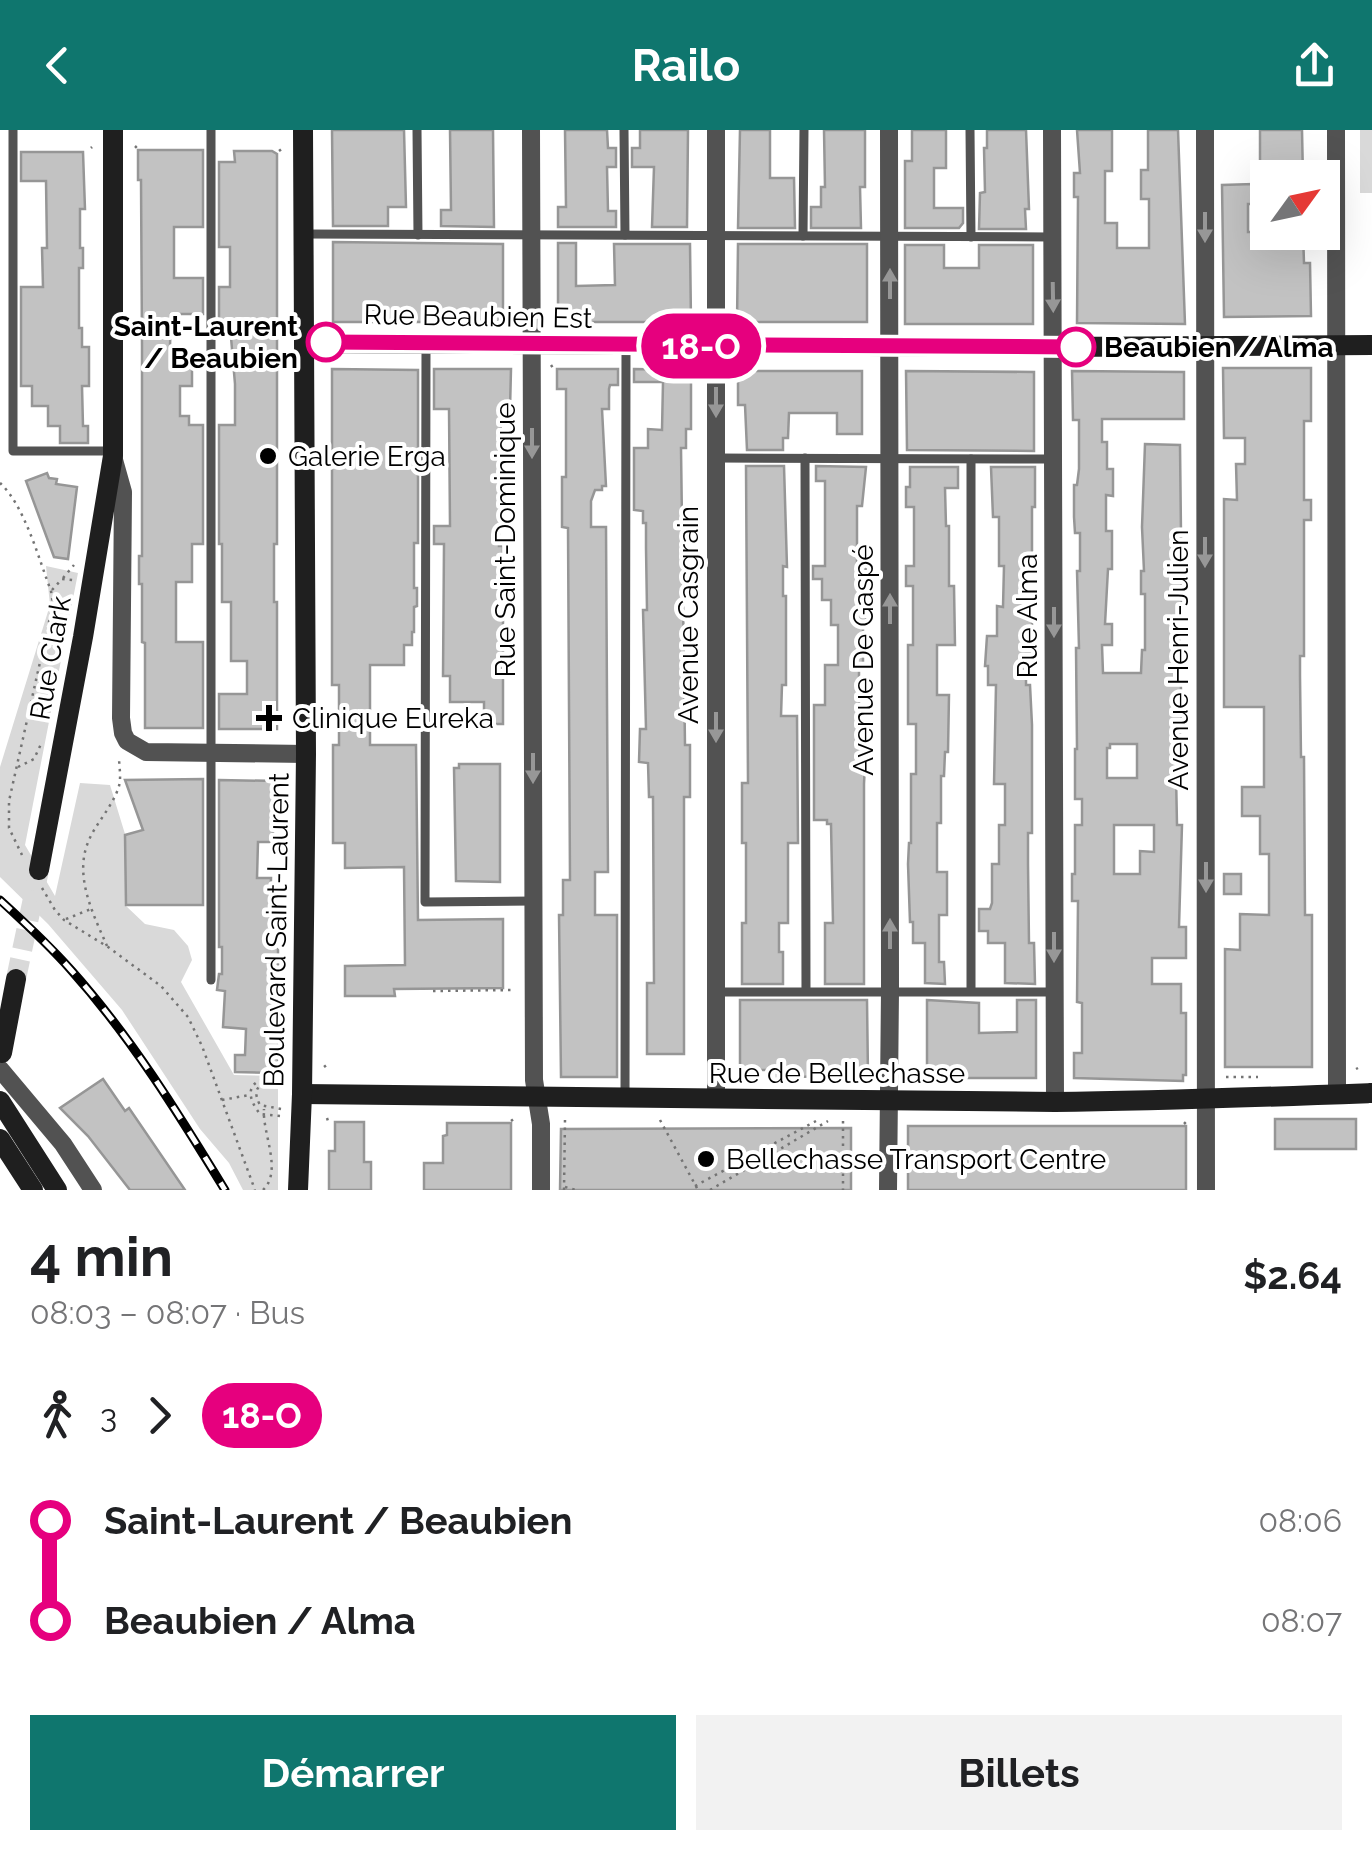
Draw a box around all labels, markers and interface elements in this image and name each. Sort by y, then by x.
icon: back [30,38,85,93]
icon: share [1287,38,1342,93]
text: Railo [632,39,740,92]
north arrow [1250,160,1340,250]
map controls [1250,160,1340,250]
one-way arrow [1197,212,1213,244]
one-way arrow [882,267,898,299]
one-way arrow [1045,282,1061,314]
street label: Rue Beaubien Est [363,298,593,335]
place label: Saint-Laurent / Beaubien [114,310,298,375]
line badge: 18-O [631,314,771,378]
marker: Saint-Laurent / Beaubien [307,323,345,361]
text: 18-O [661,326,741,367]
marker: Beaubien / Alma [1057,328,1095,366]
place label: Beaubien / Alma [1104,331,1334,364]
one-way arrow [708,387,724,419]
street label: Rue Saint-Dominique [489,402,522,678]
one-way arrow [524,427,540,459]
place label: Galerie Erga [288,440,446,473]
marker: Galerie Erga [257,445,279,467]
street label: Avenue Casgrain [672,506,705,724]
street label: Avenue Henri-Julien [1162,529,1195,791]
one-way arrow [1197,537,1213,569]
street label: Avenue De Gaspé [847,544,880,776]
street label: Rue Alma [1011,554,1044,678]
one-way arrow [882,592,898,624]
street label: Rue Clark [23,594,78,723]
one-way arrow [1046,607,1062,639]
place label: Clinique Eureka [292,702,494,735]
marker: Clinique Eureka [256,705,282,731]
one-way arrow [708,712,724,744]
one-way arrow [525,752,541,784]
street label: Boulevard Saint-Laurent [257,772,296,1088]
one-way arrow [1198,862,1214,894]
one-way arrow [882,917,898,949]
one-way arrow [1047,932,1063,964]
street label: Rue de Bellechasse [709,1057,965,1090]
place label: Bellechasse Transport Centre [726,1143,1106,1176]
marker: Bellechasse Transport Centre [695,1148,717,1170]
text: 4 min [30,1224,173,1289]
text: $2.64 [1243,1253,1342,1298]
text: 08:03 – 08:07 · Bus [30,1294,305,1331]
icon: walk [30,1388,85,1443]
icon: forward [132,1388,187,1443]
text: 18-O [222,1395,302,1436]
text: 3 [100,1397,117,1434]
text: Saint-Laurent / Beaubien [104,1498,572,1543]
text: 08:06 [1259,1502,1342,1539]
text: Beaubien / Alma [104,1598,416,1643]
text: 08:07 [1261,1602,1342,1639]
button: Démarrer [30,1715,676,1830]
button: Billets [696,1715,1342,1830]

